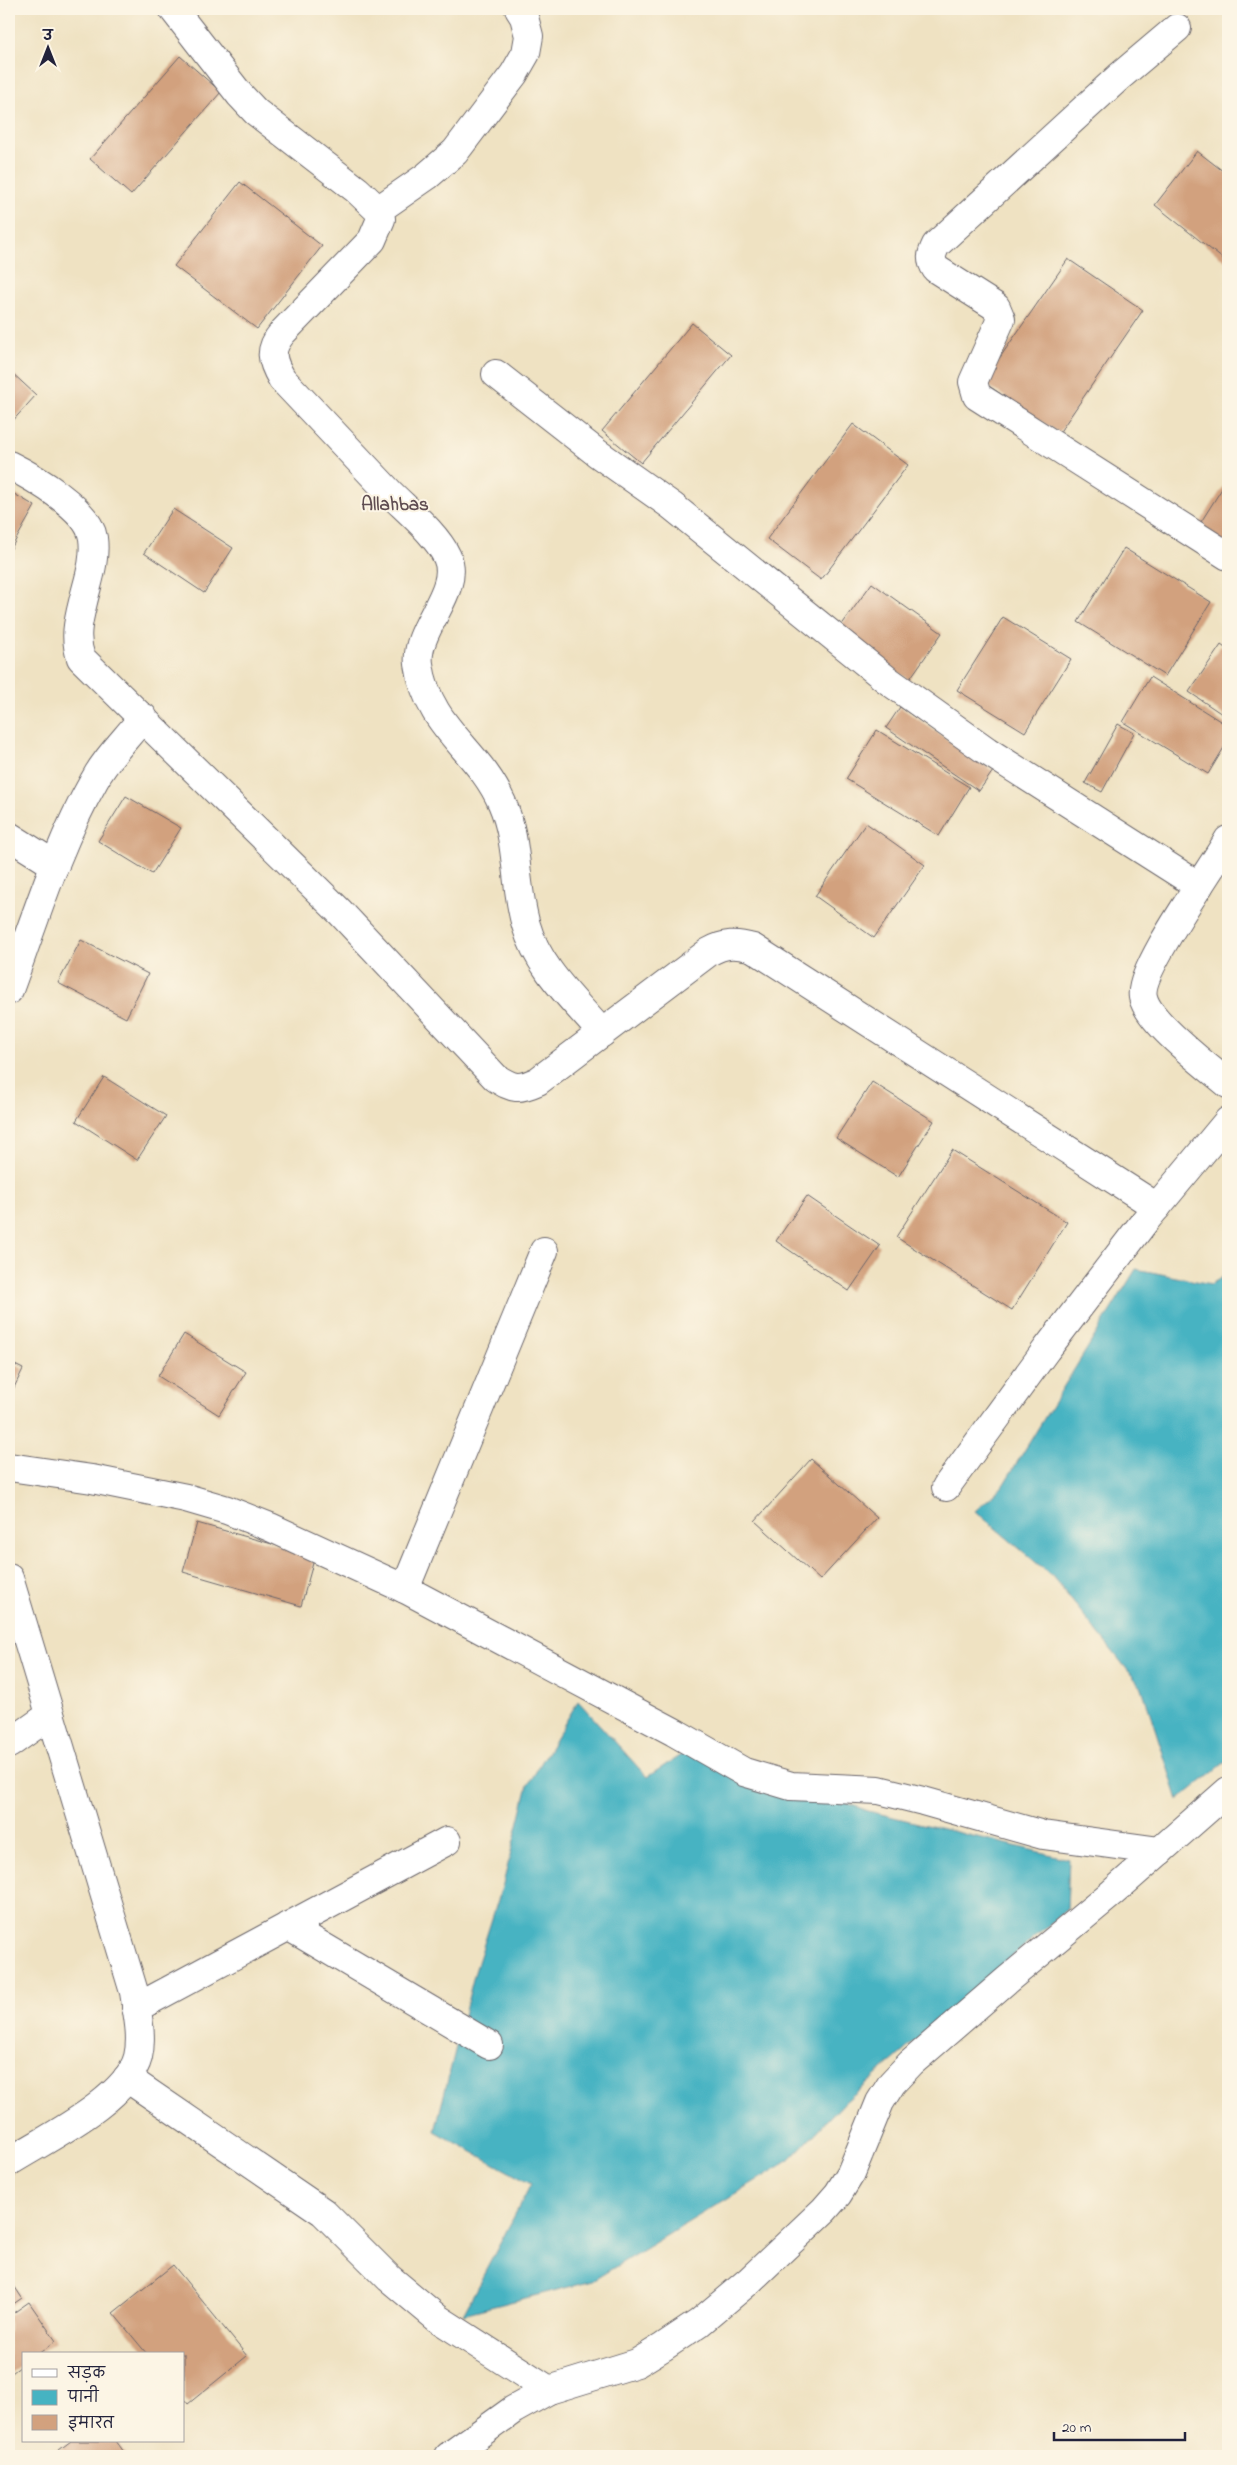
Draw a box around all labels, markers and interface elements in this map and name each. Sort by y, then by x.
north arrow [22,22,72,72]
text: उ [41,26,54,47]
district label: Allahbas [361,492,429,519]
legend [22,2352,185,2442]
text: सड़क [67,2363,106,2385]
text: पानी [67,2385,100,2409]
scale bar [1054,2410,1186,2442]
text: इमारत [68,2413,115,2435]
text: 20 m [1062,2417,1092,2439]

